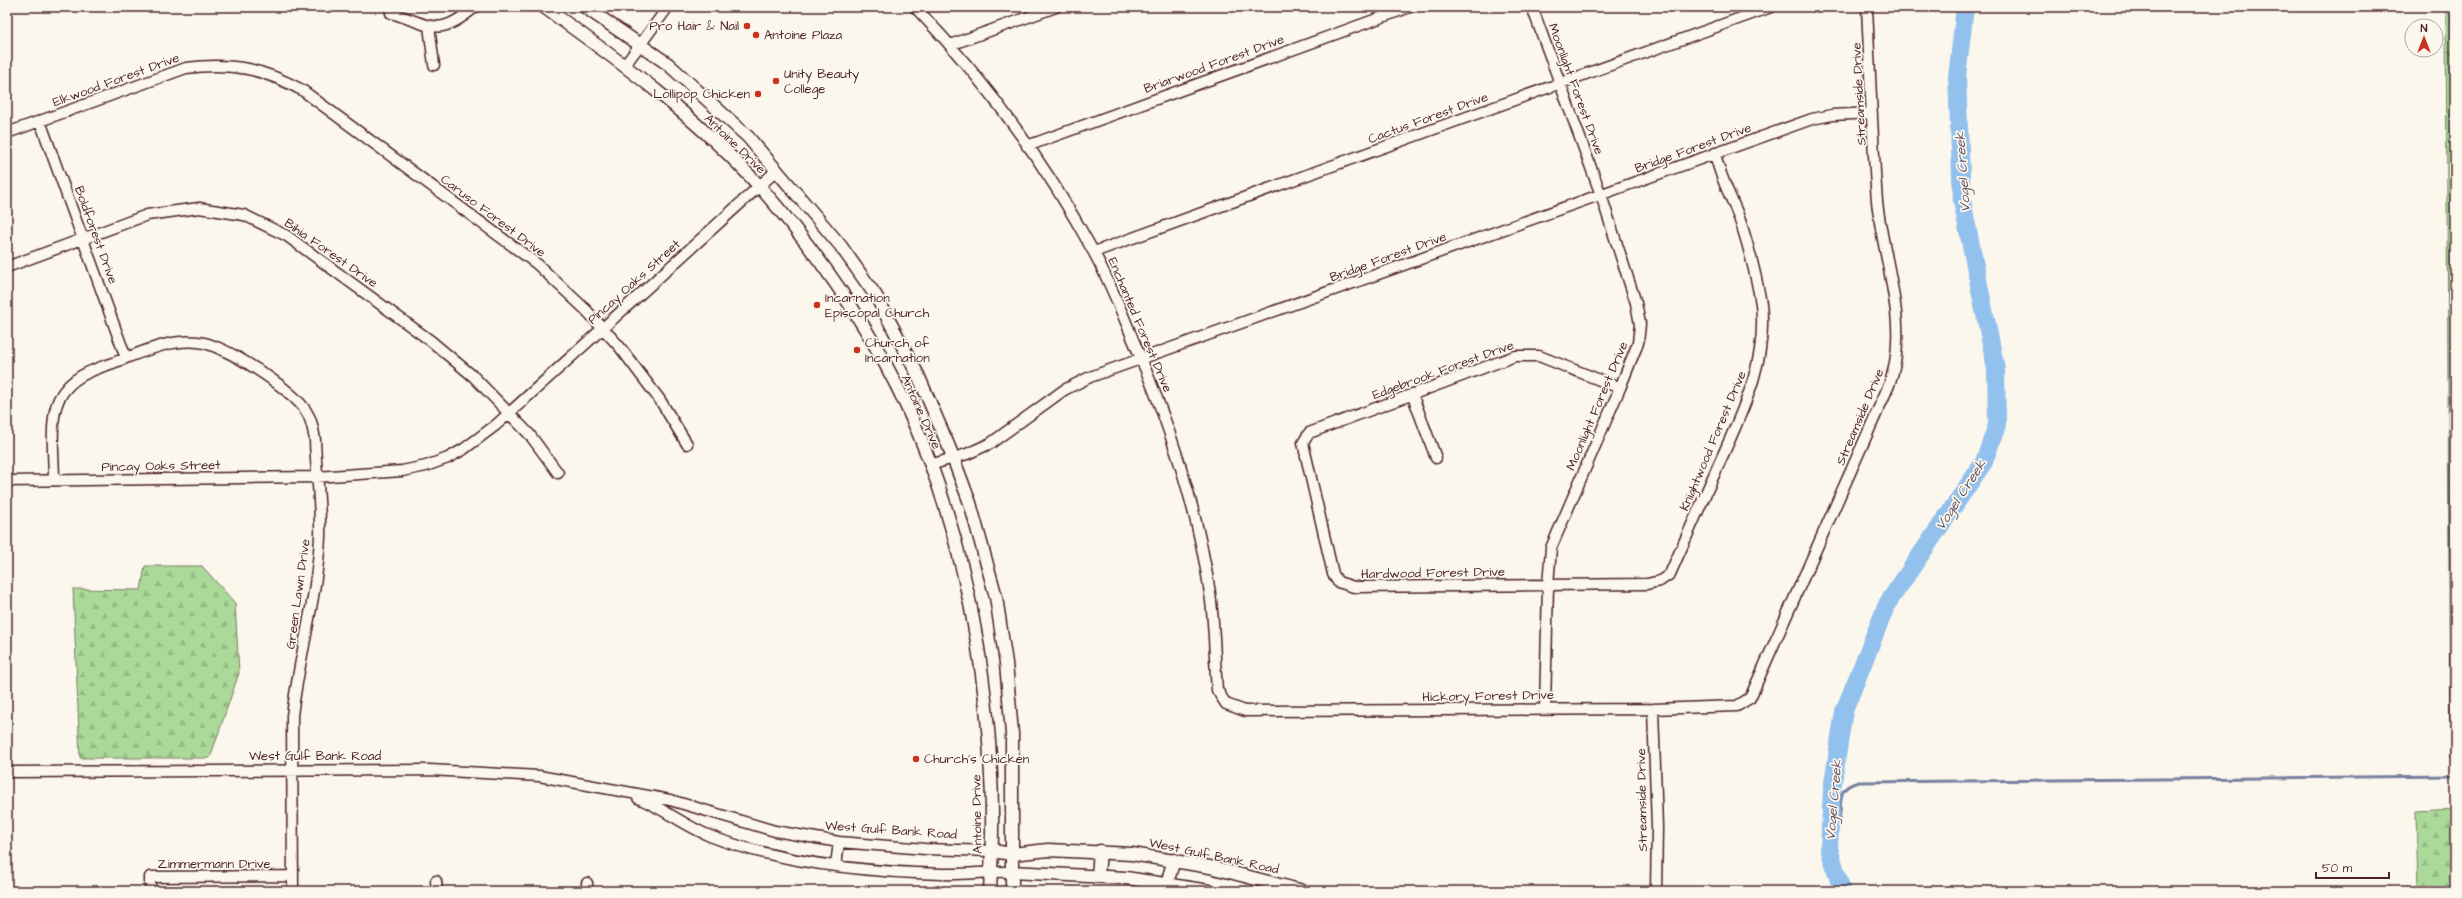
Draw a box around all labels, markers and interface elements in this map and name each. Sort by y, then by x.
place label: Pro Hair & Nail [649,17,739,35]
north arrow [2404,18,2444,58]
marker: Pro Hair & Nail [742,21,752,31]
street label: Moonlight Forest Drive [1543,21,1608,157]
text: N [2421,21,2428,36]
place label: Antoine Plaza [764,26,842,44]
marker: Antoine Plaza [751,30,761,40]
street label: Briarwood Forest Drive [1141,30,1287,98]
street label: Streamside Drive [1847,42,1871,146]
street label: Elkwood Forest Drive [50,49,182,111]
place label: Unity Beauty College [784,65,859,99]
marker: Unity Beauty College [771,76,781,86]
place label: Lollipop Chicken [653,85,750,103]
street label: Cactus Forest Drive [1365,88,1491,148]
marker: Lollipop Chicken [753,89,763,99]
street label: Antoine Drive [700,110,770,178]
street label: Bridge Forest Drive [1632,119,1754,178]
water label: Vogel Creek [1950,131,1976,213]
street label: Caruso Forest Drive [437,170,549,262]
street label: Boldforest Drive [70,184,122,286]
street label: Bihia Forest Drive [281,214,381,292]
street label: Bridge Forest Drive [1327,228,1449,287]
street label: Pincay Oaks Street [584,235,685,329]
street label: Enchanted Forest Drive [1103,255,1177,395]
place label: Incarnation Episcopal Church [825,289,930,322]
marker: Incarnation Episcopal Church [812,300,822,310]
place label: Church of Incarnation [865,334,930,367]
street label: Edgebrook Forest Drive [1370,336,1517,405]
street label: Moonlight Forest Drive [1562,339,1633,474]
marker: Church of Incarnation [852,345,862,355]
street label: Streamside Drive [1832,366,1888,468]
street label: Knightwood Forest Drive [1675,368,1752,514]
street label: Antoine Drive [897,372,945,452]
water label: Vogel Creek [1931,455,1992,534]
street label: Pincay Oaks Street [101,456,221,477]
street label: Green Lawn Drive [281,538,315,650]
street label: Hardwood Forest Drive [1361,563,1505,583]
street label: Hickory Forest Drive [1422,686,1554,707]
street label: West Gulf Bank Road [249,747,381,765]
street label: Streamside Drive [1632,748,1652,852]
place label: Church's Chicken [924,750,1030,768]
marker: Church's Chicken [911,754,921,764]
water label: Vogel Creek [1821,759,1848,841]
street label: Antoine Drive [967,774,987,854]
street label: West Gulf Bank Road [824,816,958,844]
street label: West Gulf Bank Road [1147,833,1281,879]
scale bar [2316,854,2389,880]
street label: Zimmermann Drive [158,855,270,873]
text: 50 m [2322,860,2353,877]

